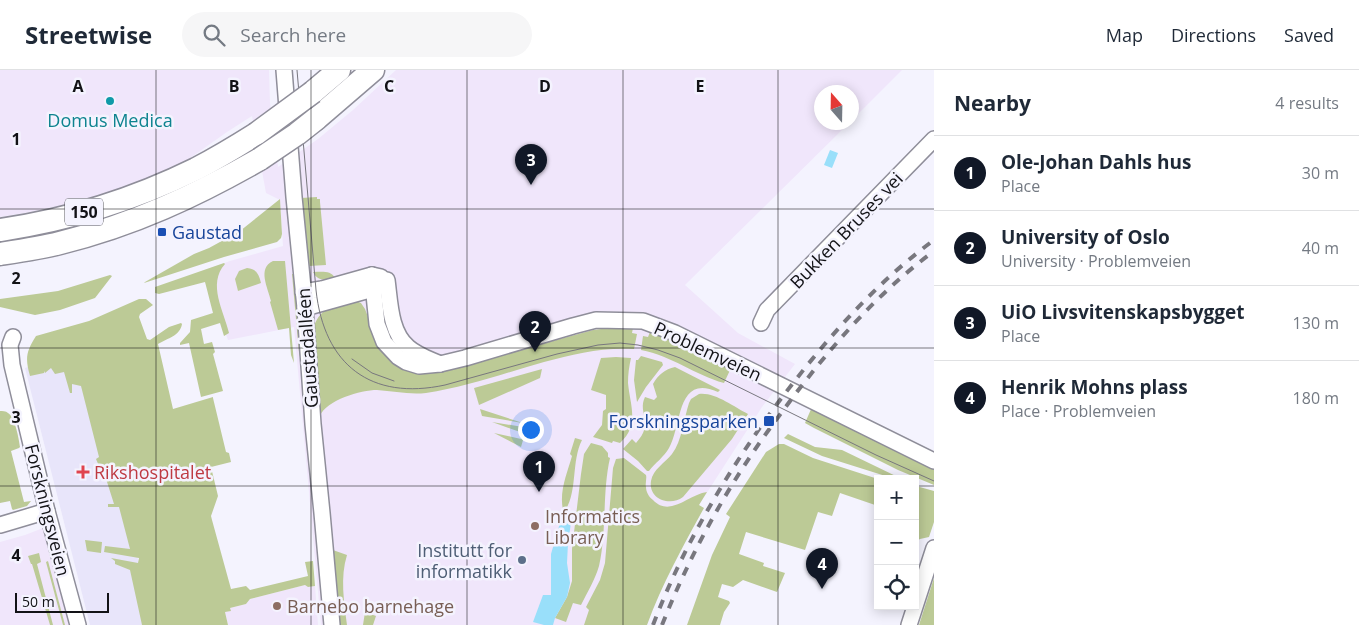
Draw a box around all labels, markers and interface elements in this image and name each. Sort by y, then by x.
search box [182,12,532,57]
text: Streetwise [25,18,152,51]
icon: search [200,21,228,49]
text: Search here [240,22,346,48]
text: Map [1106,23,1143,47]
text: Directions [1171,23,1256,47]
text: Saved [1284,23,1334,47]
text: A [72,75,84,97]
text: B [229,75,239,97]
text: C [384,75,394,97]
text: D [539,75,551,97]
text: E [696,75,705,97]
north arrow [814,85,859,130]
text: Nearby [954,89,1031,117]
text: 4 results [1275,92,1339,114]
marker: Domus Medica [104,95,116,107]
place label: Domus Medica [47,108,173,132]
text: 1 [11,128,21,150]
pin: 3 [515,144,547,185]
text: Ole-Johan Dahls hus [1001,149,1191,175]
text: 1 [965,162,975,184]
text: 30 m [1302,162,1339,184]
street label: Bukken Bruses vei [784,167,908,293]
text: Place [1001,175,1040,197]
road number: 150 [65,198,103,226]
place label: Gaustad [172,220,242,244]
text: University of Oslo [1001,224,1170,250]
marker: Gaustad [156,226,168,238]
text: 2 [965,237,975,259]
text: 40 m [1302,237,1339,259]
text: University · Problemveien [1001,250,1191,272]
text: 2 [11,267,21,289]
street label: Gaustadalléen [291,287,323,409]
text: UiO Livsvitenskapsbygget [1001,299,1245,325]
pin: 2 [519,311,551,352]
text: 3 [965,312,975,334]
text: 130 m [1293,312,1339,334]
street label: Problemveien [650,316,766,386]
text: Place [1001,325,1040,347]
text: Henrik Mohns plass [1001,374,1188,400]
text: 4 [965,387,975,409]
text: 180 m [1293,387,1339,409]
text: Place · Problemveien [1001,400,1156,422]
text: 3 [11,406,21,428]
place label: Forskningsparken [609,409,758,433]
marker: Forskningsparken [762,414,776,428]
your location [518,417,544,443]
street label: Forskningsveien [20,441,76,579]
pin: 1 [523,451,555,492]
place label: Rikshospitalet [94,460,211,484]
marker: Rikshospitalet [76,465,90,479]
map controls [874,475,919,610]
button: + [874,475,919,520]
place label: Informatics Library [545,504,640,549]
marker: Informatics Library [529,520,541,532]
button: − [874,520,919,565]
place label: Institutt for informatikk [416,538,513,583]
text: 4 [11,544,21,566]
pin: 4 [806,548,838,589]
marker: Institutt for informatikk [516,554,528,566]
button: locate [874,565,919,610]
scale bar [15,590,109,613]
text: 50 m [22,592,55,611]
place label: Barnebo barnehage [287,594,454,618]
marker: Barnebo barnehage [271,600,283,612]

